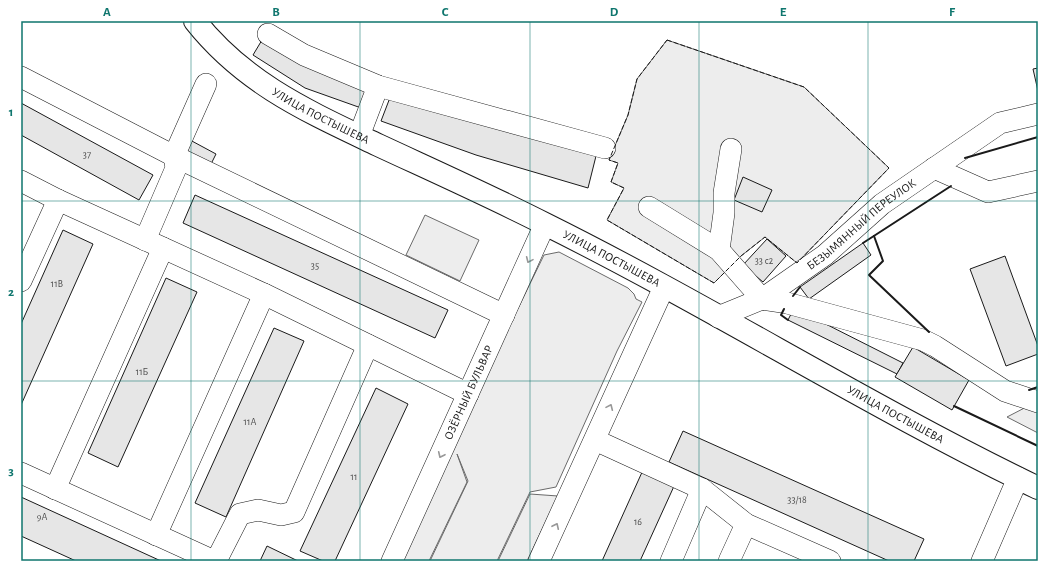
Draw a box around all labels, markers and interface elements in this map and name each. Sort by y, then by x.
text: A [103,6,111,19]
text: B [272,6,280,19]
text: C [442,6,449,19]
text: D [610,6,619,19]
text: E [780,6,787,19]
text: F [949,6,956,19]
street label: УЛИЦА ПОСТЫШЕВА [270,85,371,146]
text: 1 [9,106,13,119]
house number: 37 [83,150,91,160]
street label: БЕЗЫМЯННЫЙ ПЕРЕУЛОК [804,177,918,272]
street label: УЛИЦА ПОСТЫШЕВА [561,228,662,289]
one-way arrow [526,255,534,263]
house number: 33 с2 [755,256,774,266]
house number: 35 [311,261,319,271]
house number: 11В [51,279,64,289]
text: 2 [8,286,14,299]
street label: ОЗЁРНЫЙ БУЛЬВАР [442,344,495,442]
house number: 11Б [136,367,149,377]
street label: УЛИЦА ПОСТЫШЕВА [845,383,946,445]
one-way arrow [605,404,613,411]
house number: 11А [244,417,256,427]
one-way arrow [438,450,446,458]
text: 3 [8,465,14,478]
house number: 11 [351,472,357,482]
house number: 33/18 [787,495,807,505]
house number: 9А [37,512,47,522]
house number: 16 [634,517,642,527]
one-way arrow [551,522,559,530]

